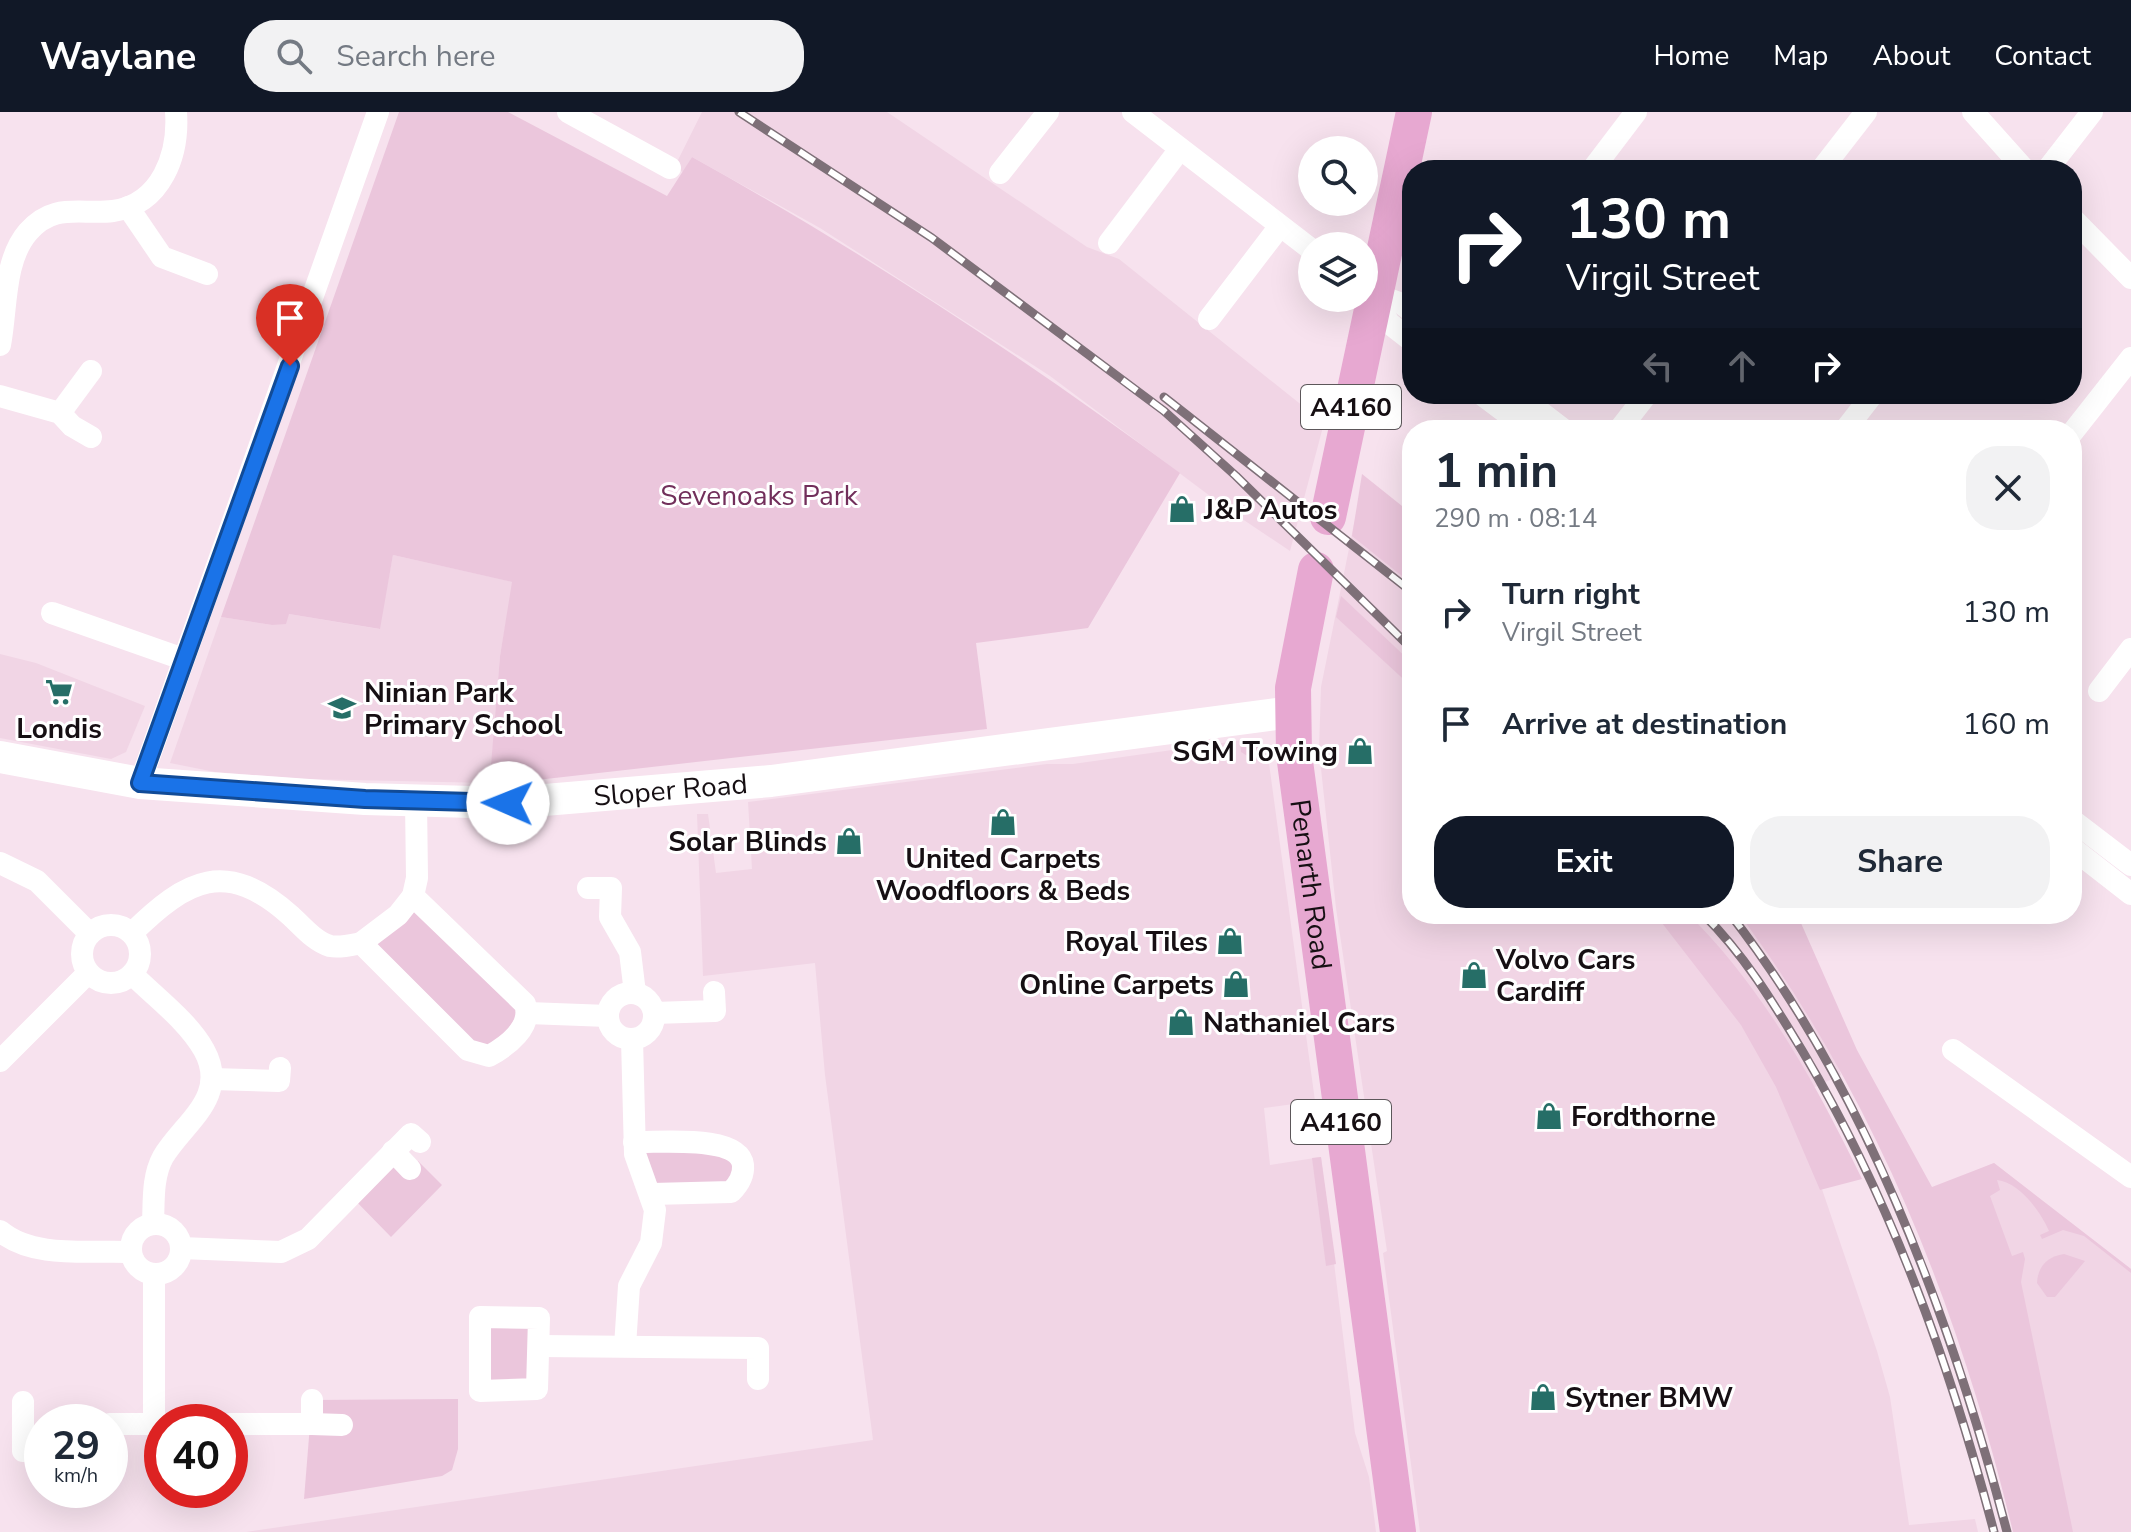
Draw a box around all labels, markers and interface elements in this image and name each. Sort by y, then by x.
search box [244,20,804,92]
text: Waylane [40,31,196,82]
icon: search [272,34,316,78]
text: Search here [336,36,495,77]
text: Home [1654,37,1729,75]
text: Map [1773,37,1828,75]
text: About [1872,37,1950,75]
text: Contact [1994,37,2091,75]
map controls [1298,136,1378,312]
button: search [1298,136,1378,216]
text: 130 m [1566,181,1731,258]
icon: right [1434,192,1538,296]
button: layers [1298,232,1378,312]
text: Virgil Street [1566,254,1759,303]
pin [256,284,324,366]
icon: arrive [268,296,312,340]
icon: left [1636,344,1680,388]
icon: ahead [1720,344,1764,388]
icon: right [1804,344,1848,388]
road number: A4160 [1301,385,1401,429]
text: 1 min [1434,438,1558,504]
button: close [1966,446,2050,530]
park label: Sevenoaks Park [660,477,859,515]
place label: J&P Autos [1203,491,1338,529]
shop icon: J&P Autos [1167,494,1197,524]
text: 290 m · 08:14 [1434,501,1597,536]
text: Turn right [1502,574,1640,615]
icon: right [1434,590,1478,634]
text: 130 m [1963,592,2050,633]
text: Virgil Street [1502,615,1642,650]
place label: Ninian Park Primary School [364,674,563,744]
supermarket icon: Londis [44,677,74,707]
school or university icon: Ninian Park Primary School [327,693,357,723]
icon: arrive [1434,702,1478,746]
text: Arrive at destination [1502,704,1787,745]
text: 160 m [1963,704,2050,745]
place label: Londis [16,710,102,748]
place label: SGM Towing [1172,733,1338,771]
shop icon: SGM Towing [1345,736,1375,766]
position arrow [466,761,550,845]
street label: Sloper Road [592,765,749,816]
street label: Penarth Road [1280,797,1341,972]
shop icon: United Carpets Woodfloors & Beds [988,807,1018,837]
button: Exit [1434,816,1734,908]
button: Share [1750,816,2050,908]
place label: Solar Blinds [668,823,827,861]
shop icon: Solar Blinds [834,826,864,856]
place label: United Carpets Woodfloors & Beds [876,840,1130,910]
place label: Royal Tiles [1065,923,1208,961]
shop icon: Royal Tiles [1215,926,1245,956]
place label: Volvo Cars Cardiff [1495,941,1635,1011]
shop icon: Volvo Cars Cardiff [1459,960,1489,990]
place label: Online Carpets [1019,966,1214,1004]
shop icon: Online Carpets [1221,969,1251,999]
place label: Nathaniel Cars [1203,1004,1395,1042]
shop icon: Nathaniel Cars [1166,1007,1196,1037]
place label: Fordthorne [1571,1098,1716,1136]
road number: A4160 [1291,1100,1391,1144]
shop icon: Fordthorne [1534,1101,1564,1131]
place label: Sytner BMW [1565,1379,1733,1417]
shop icon: Sytner BMW [1528,1382,1558,1412]
speed limit sign: 40 [144,1404,248,1508]
text: 29 [52,1419,100,1473]
text: km/h [54,1462,98,1489]

